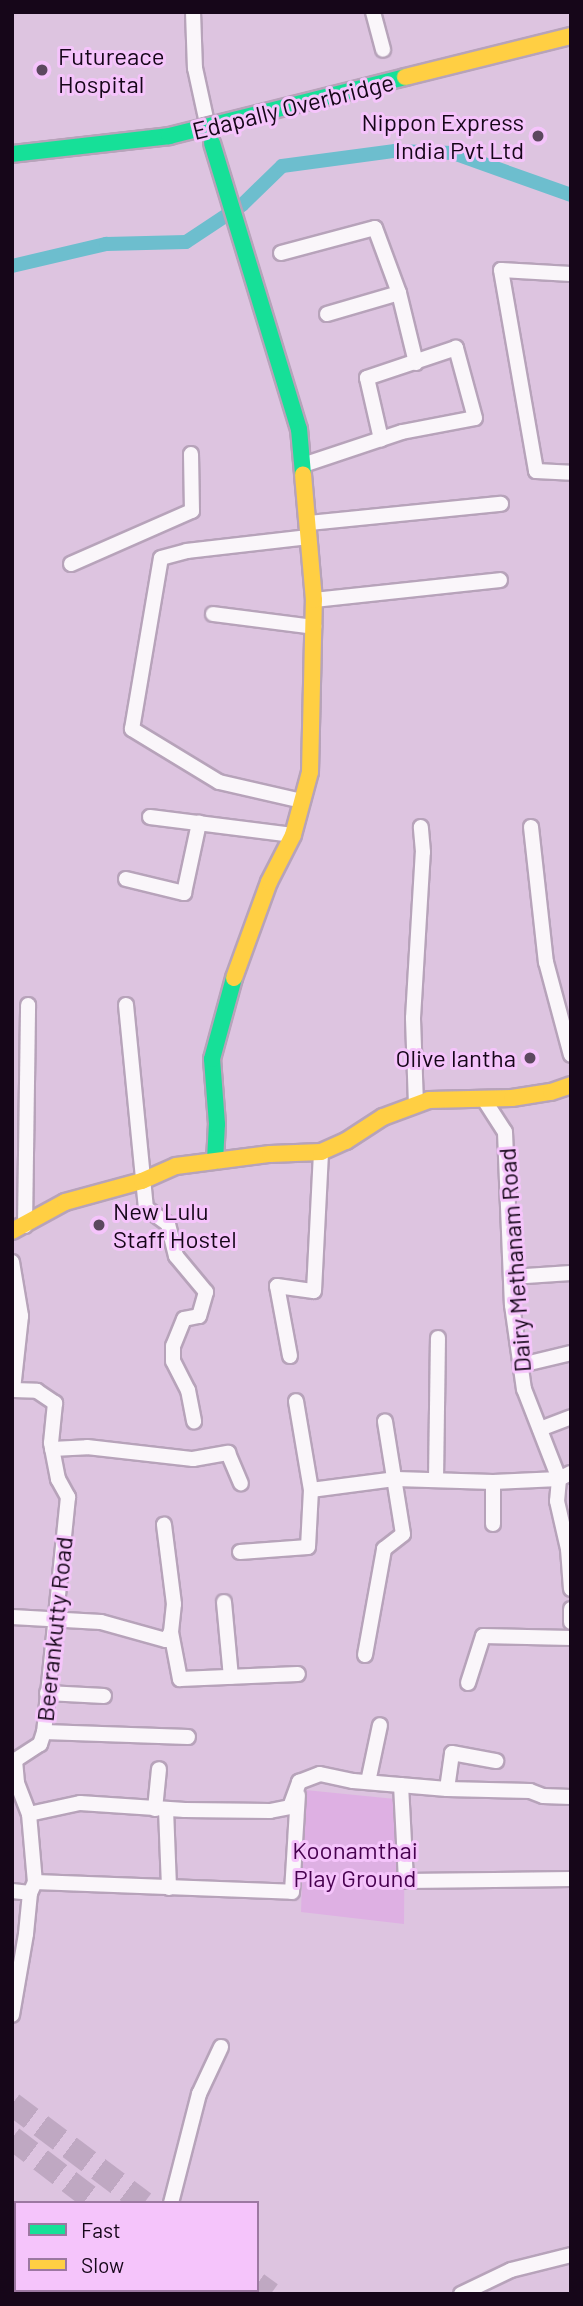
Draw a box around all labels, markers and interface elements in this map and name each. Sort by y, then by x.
place label: Futureace Hospital [58,42,164,98]
marker: Futureace Hospital [32,60,52,80]
street label: Edapally Overbridge [189,67,397,145]
place label: Nippon Express India Pvt Ltd [361,108,524,164]
marker: Nippon Express India Pvt Ltd [530,128,546,144]
place label: Olive Iantha [395,1044,516,1072]
marker: Olive Iantha [522,1050,538,1066]
street label: Dairy Methanam Road [492,1147,536,1373]
place label: New Lulu Staff Hostel [113,1197,237,1253]
marker: New Lulu Staff Hostel [91,1217,107,1233]
street label: Beerankutty Road [30,1535,78,1723]
park label: Koonamthai Play Ground [292,1836,418,1892]
legend [14,2201,259,2292]
text: Fast [81,2217,121,2242]
text: Slow [81,2252,124,2277]

